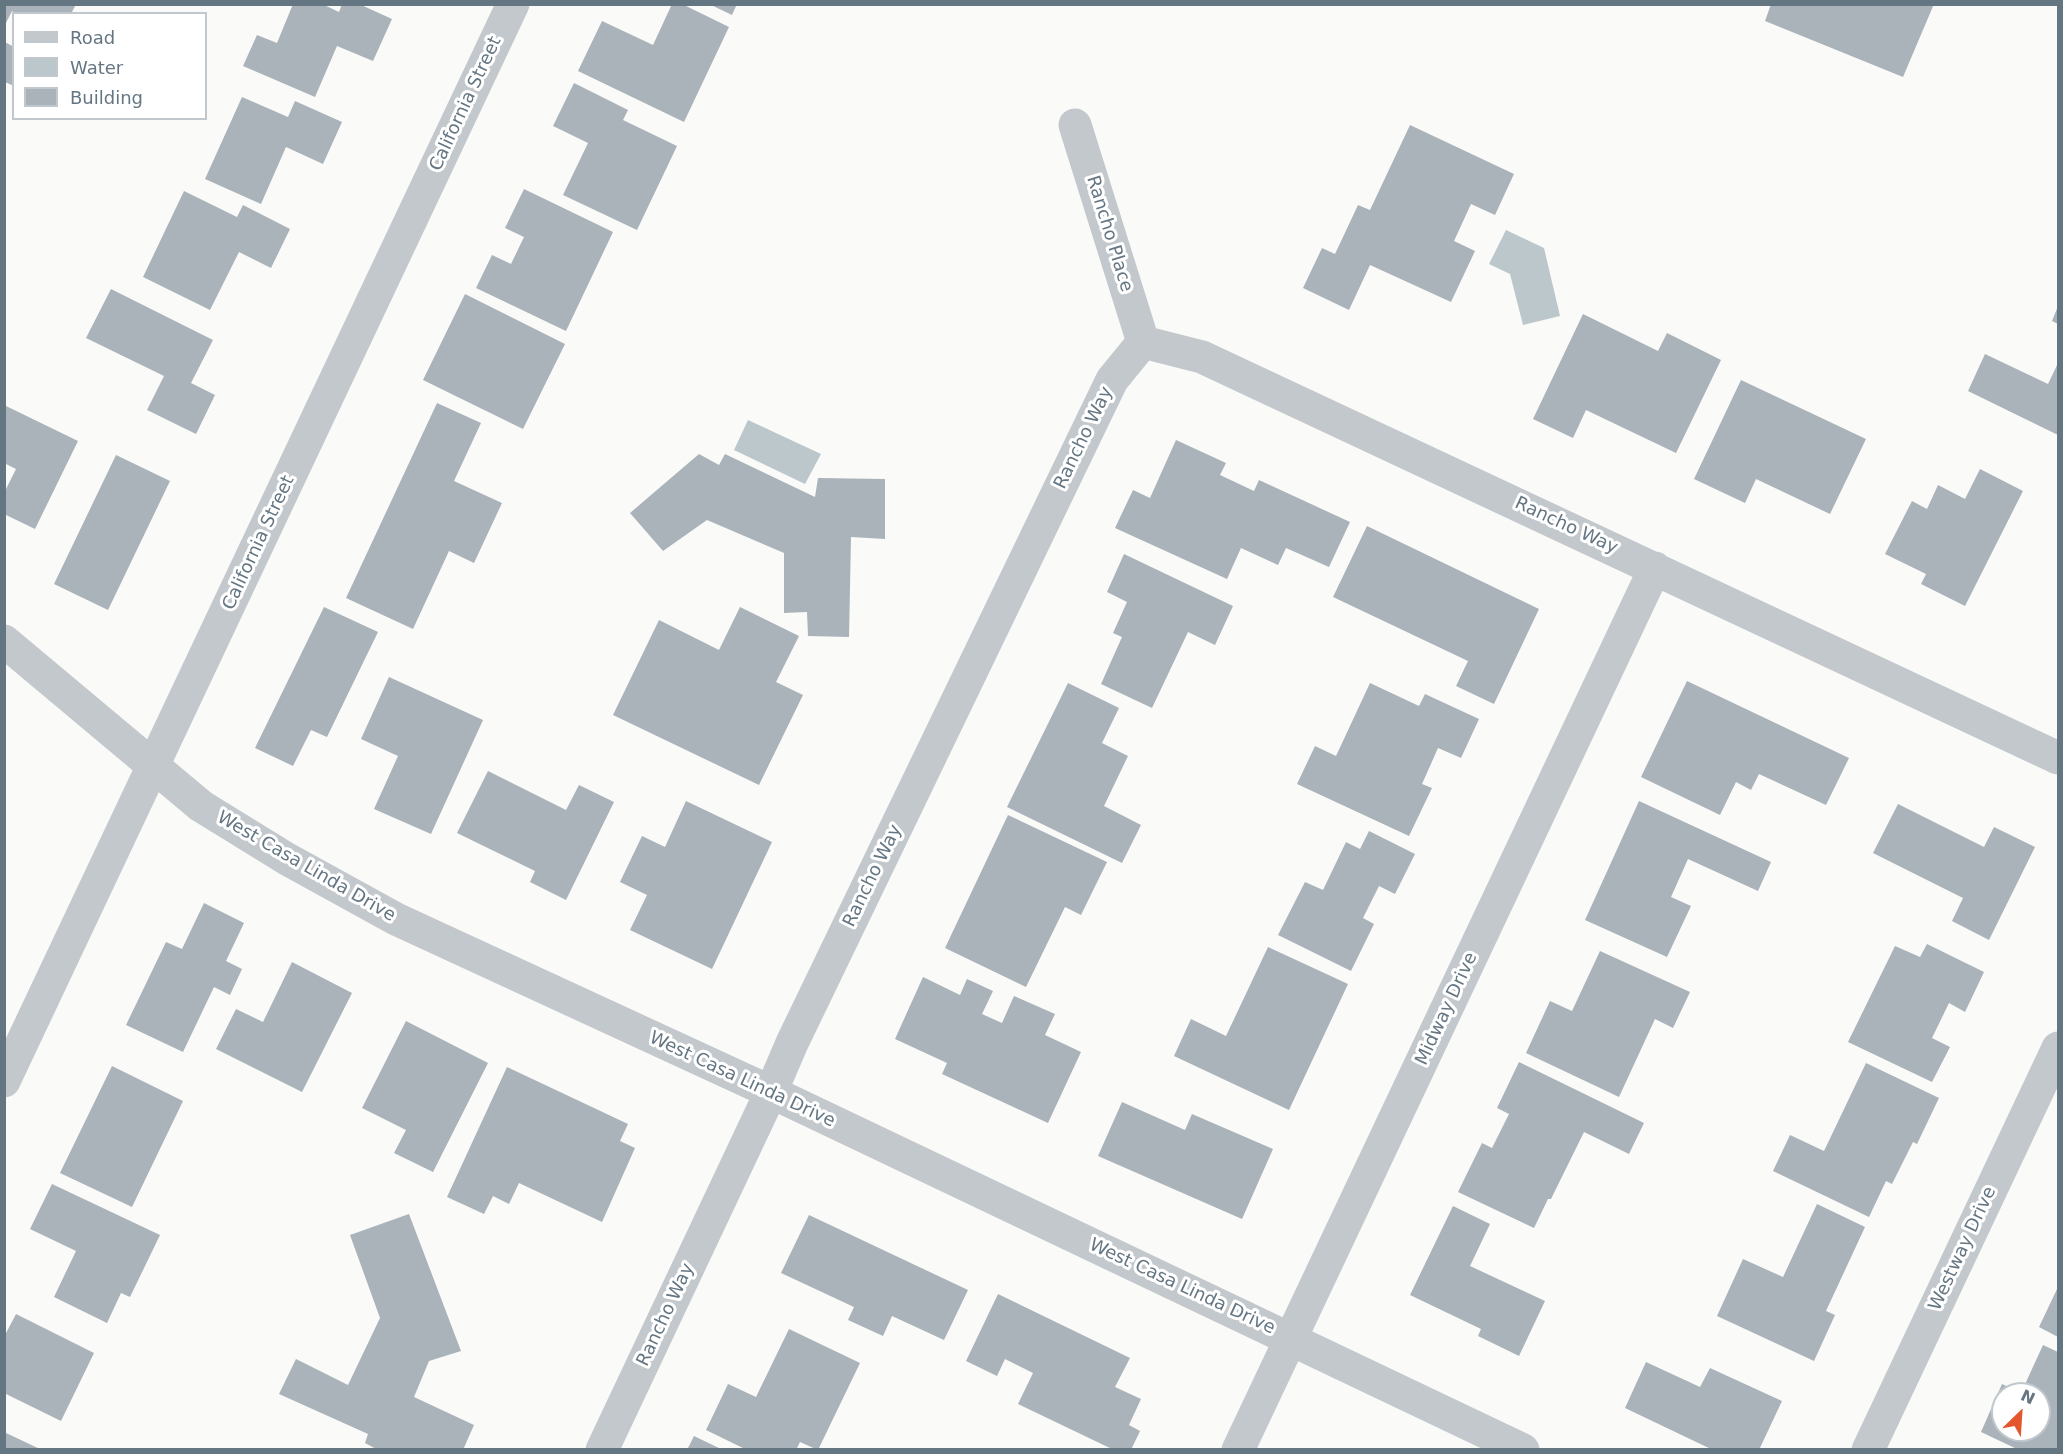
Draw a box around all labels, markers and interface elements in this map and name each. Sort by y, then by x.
legend [12,12,207,120]
text: Road [70,27,115,48]
street label: California Street [425,33,507,175]
text: Water [70,57,123,78]
text: Building [70,87,143,108]
street label: Rancho Place [1081,173,1137,295]
street label: Rancho Way [1050,383,1118,493]
street label: California Street [218,472,300,614]
street label: Rancho Way [1511,493,1621,559]
street label: West Casa Linda Drive [213,807,399,927]
street label: Rancho Way [839,821,907,931]
street label: Midway Drive [1411,949,1483,1069]
street label: West Casa Linda Drive [646,1027,838,1133]
street label: Westway Drive [1925,1184,2001,1314]
street label: West Casa Linda Drive [1086,1234,1278,1340]
street label: Rancho Way [633,1260,699,1370]
north arrow [1991,1382,2051,1442]
text: N [2018,1386,2038,1408]

